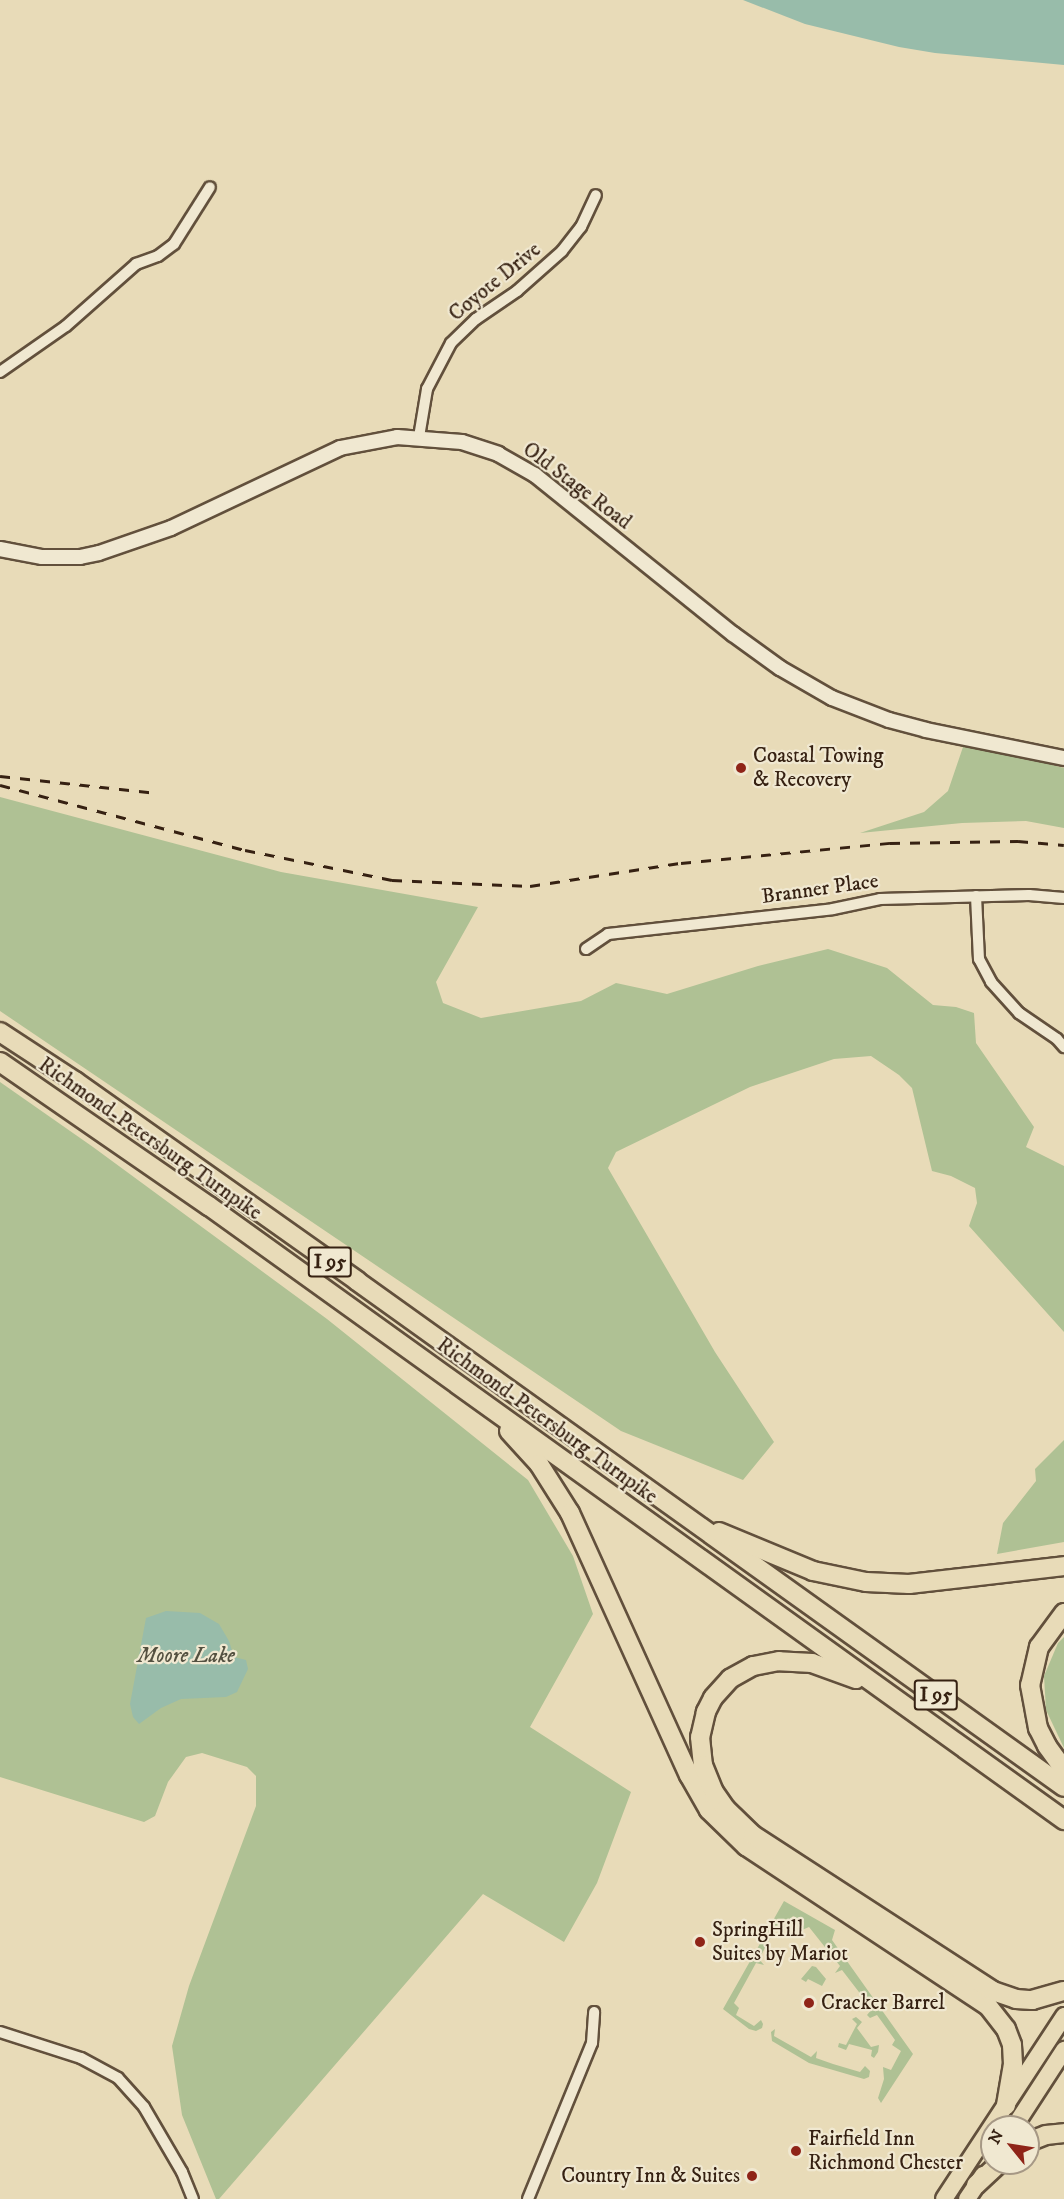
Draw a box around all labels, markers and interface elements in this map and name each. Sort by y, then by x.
street label: Coyote Drive [444,237,546,327]
street label: Old Stage Road [518,437,636,535]
place label: Coastal Towing & Recovery [753,743,883,793]
marker: Coastal Towing & Recovery [734,761,748,775]
street label: Branner Place [760,868,880,910]
street label: Richmond-Petersburg Turnpike [34,1052,266,1226]
road number: I 95 [308,1245,352,1279]
street label: Richmond-Petersburg Turnpike [432,1332,662,1510]
water label: Moore Lake [137,1643,235,1669]
road number: I 95 [914,1678,958,1712]
place label: SpringHill Suites by Mariot [712,1917,848,1967]
marker: SpringHill Suites by Mariot [693,1935,707,1949]
place label: Cracker Barrel [821,1990,945,2016]
marker: Cracker Barrel [802,1996,816,2010]
north arrow [980,2115,1040,2175]
place label: Fairfield Inn Richmond Chester [808,2126,963,2176]
text: N [984,2126,1008,2148]
marker: Fairfield Inn Richmond Chester [789,2144,803,2158]
place label: Country Inn & Suites [561,2163,740,2189]
marker: Country Inn & Suites [745,2169,759,2183]

